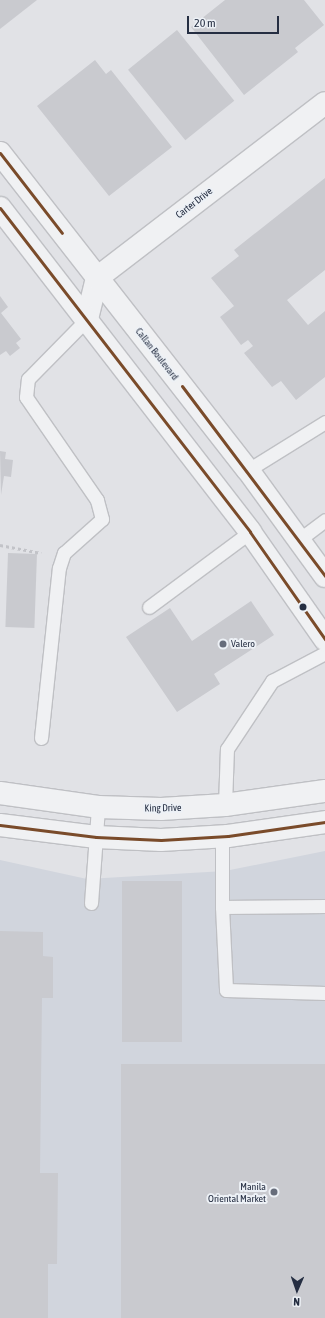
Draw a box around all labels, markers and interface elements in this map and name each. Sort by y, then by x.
scale bar [189,8,281,34]
text: 20 m [194,16,216,30]
street label: Carter Drive [173,185,215,221]
street label: Callan Boulevard [133,326,181,382]
unlabelled marker [298,602,308,612]
place label: Valero [231,638,255,650]
marker: Valero [218,639,228,649]
street label: King Drive [144,802,182,814]
place label: Manila Oriental Market [208,1180,266,1204]
marker: Manila Oriental Market [269,1187,279,1197]
north arrow [277,1270,317,1310]
text: N [293,1296,300,1308]

